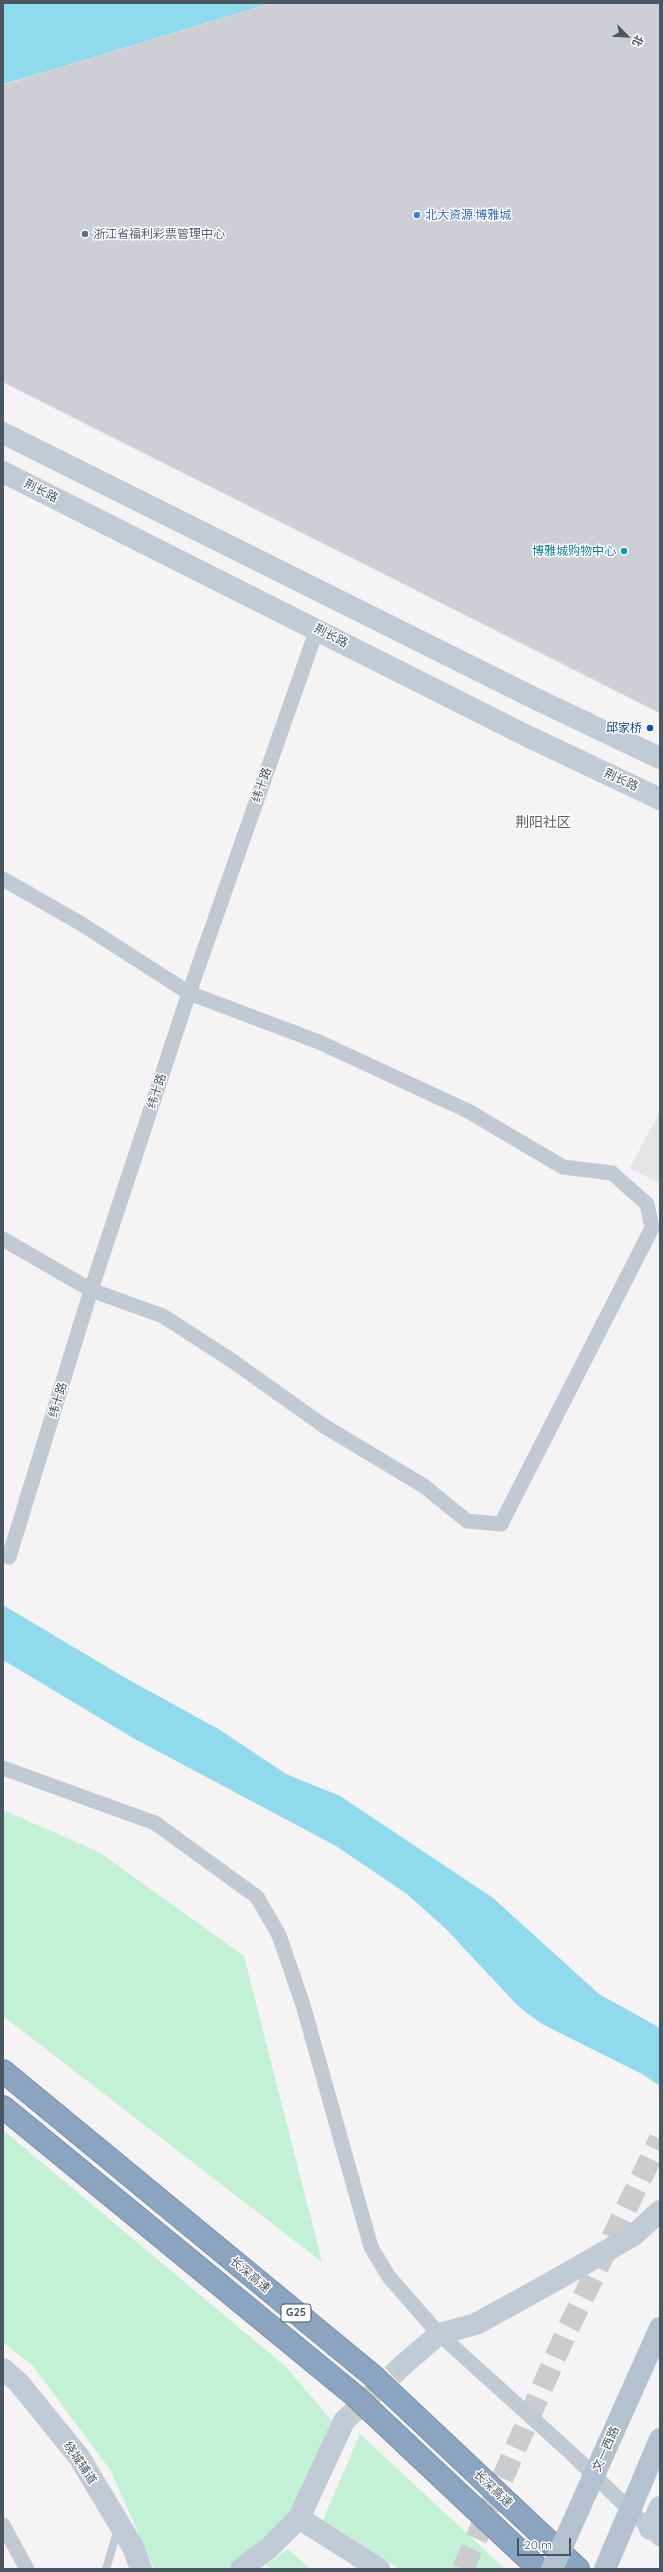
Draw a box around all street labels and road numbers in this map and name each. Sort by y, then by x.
street label: 荆长路 [22,476,60,506]
street label: 荆长路 [312,621,350,651]
street label: 纬十路 [249,766,275,804]
street label: 荆长路 [602,766,640,794]
street label: 纬十路 [145,1072,169,1110]
street label: 纬十路 [46,1381,70,1419]
street label: 长深高速 [227,2254,273,2296]
road number: G25 [281,2304,311,2322]
street label: 文一西路 [590,2424,622,2474]
street label: 绕城辅道 [61,2439,99,2487]
street label: 长深高速 [471,2467,515,2511]

